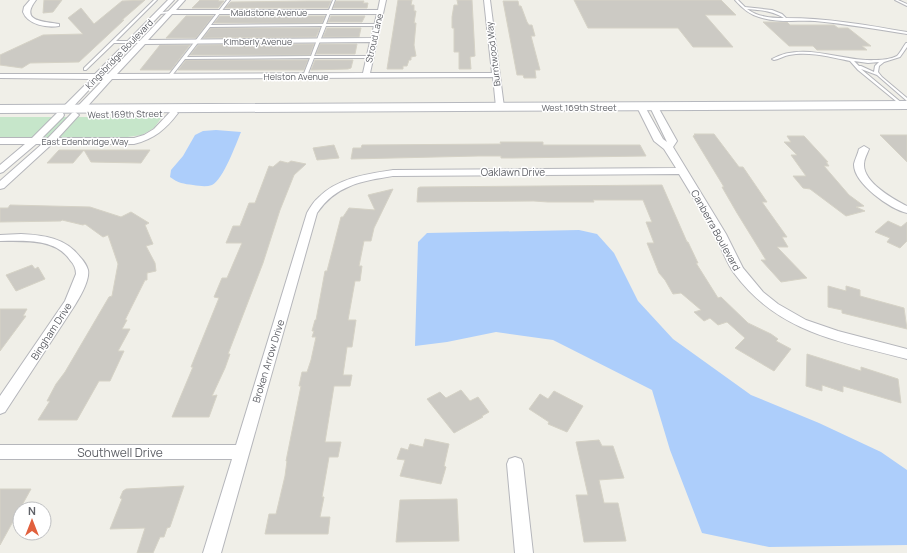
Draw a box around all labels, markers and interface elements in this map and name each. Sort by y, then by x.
street label: Maidstone Avenue [231,6,307,19]
street label: Stroud Lane [362,12,386,64]
street label: Kingsbridge Boulevard [82,16,156,92]
street label: Burntwood Way [483,21,503,87]
street label: Kimberly Avenue [224,35,292,48]
street label: Helston Avenue [264,70,328,83]
street label: West 169th Street [541,101,617,114]
street label: West 169th Street [87,107,163,121]
street label: East Edenbridge Way [41,135,129,148]
street label: Oaklawn Drive [481,165,545,179]
street label: Canberra Boulevard [688,187,744,273]
street label: Bingham Drive [27,300,75,362]
street label: Broken Arrow Drive [249,318,287,404]
street label: Southwell Drive [77,444,163,461]
north arrow [12,501,52,541]
text: N [28,503,36,518]

